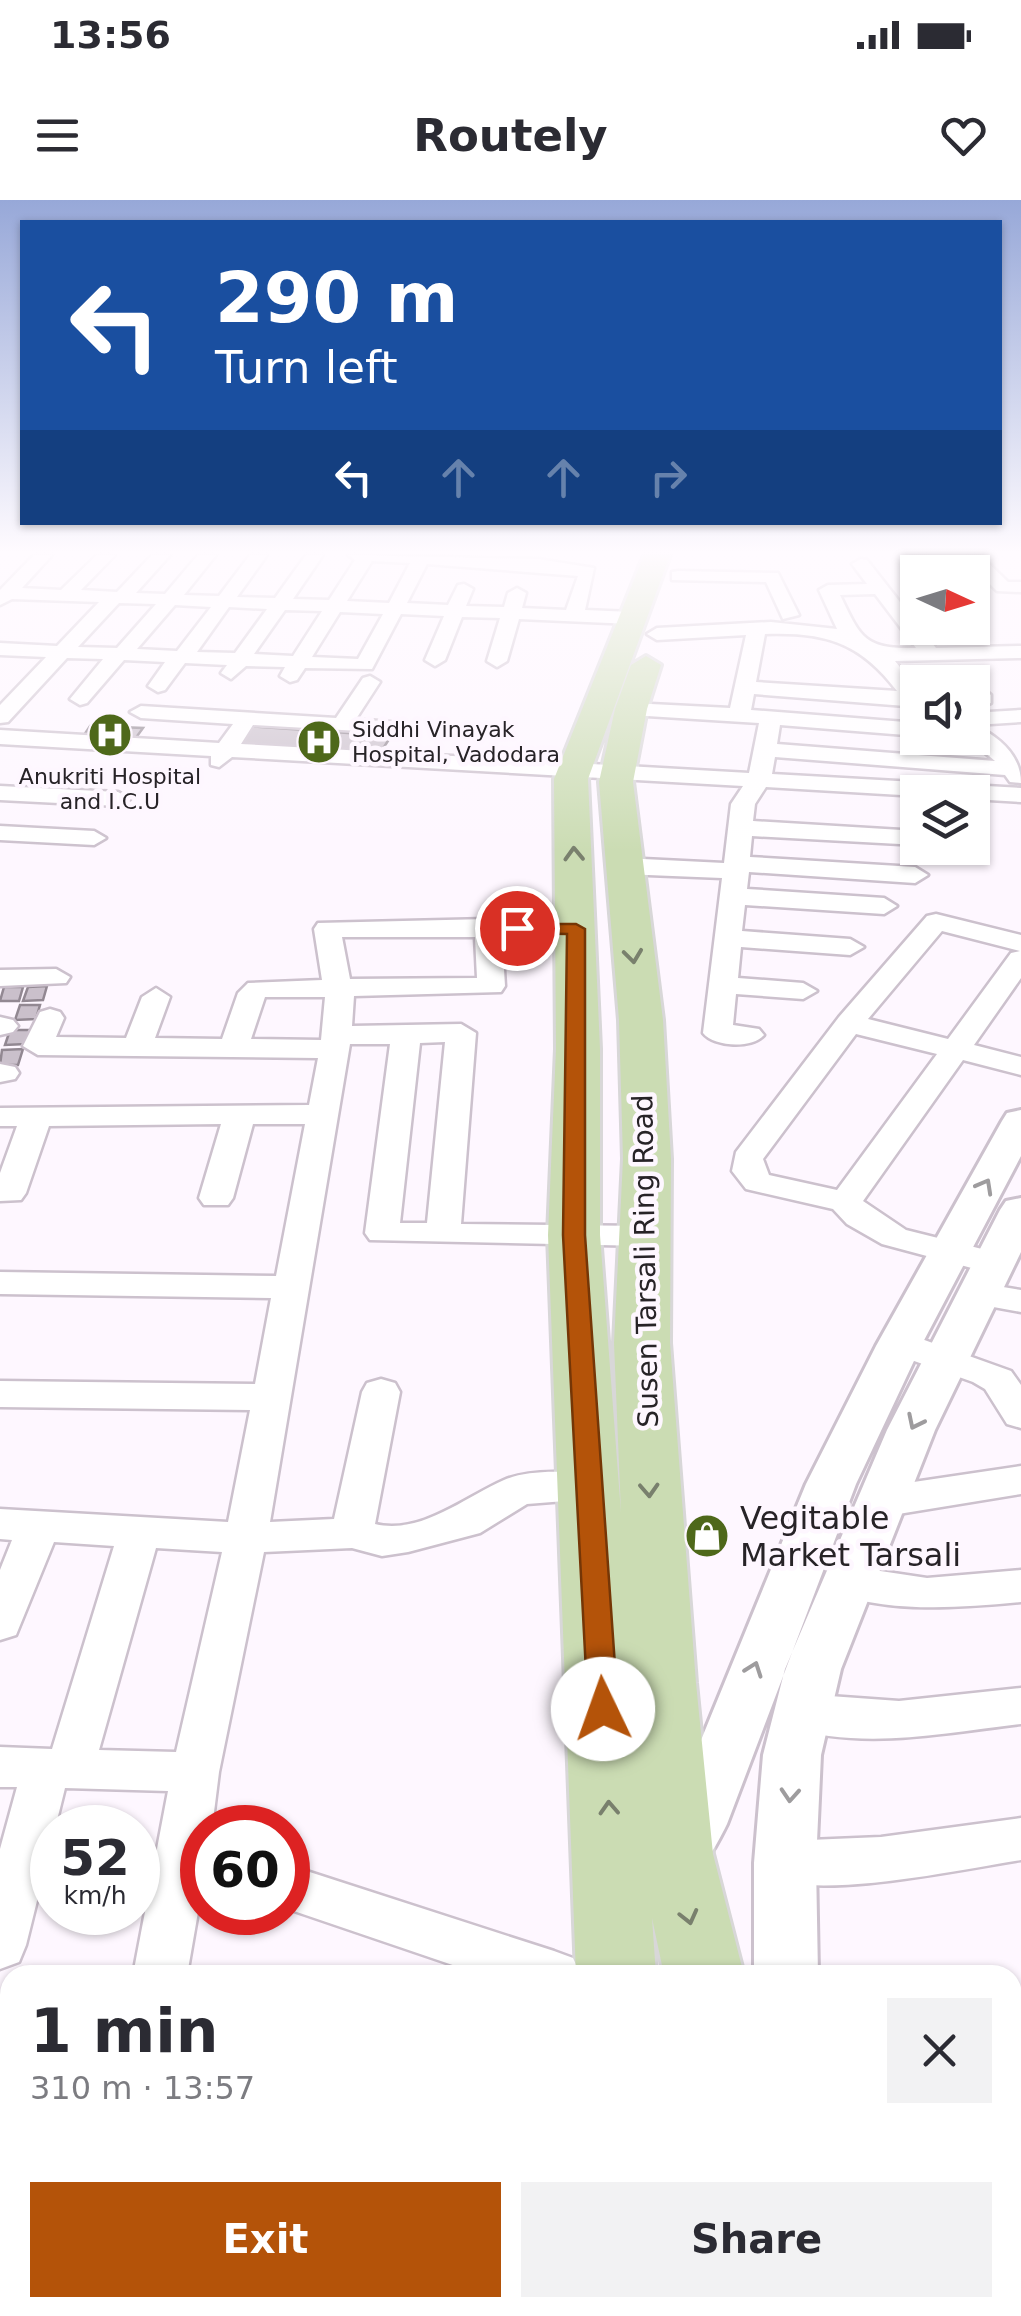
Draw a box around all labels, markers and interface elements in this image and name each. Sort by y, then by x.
text: 13:56 [50,13,171,57]
icon: menu [30,108,85,163]
icon: heart [936,108,991,163]
text: Routely [413,109,608,162]
text: 290 m [215,257,458,339]
icon: left [50,260,180,390]
text: Turn left [215,341,398,394]
icon: left [326,450,381,505]
icon: ahead [431,450,486,505]
icon: ahead [536,450,591,505]
icon: right [641,450,696,505]
north arrow [900,555,990,645]
map controls [900,555,990,865]
button: sound [900,665,990,755]
hospital icon: Anukriti Hospital and I.C.U [87,712,133,758]
place label: Siddhi Vinayak Hospital, Vadodara [352,717,560,767]
hospital icon: Siddhi Vinayak Hospital, Vadodara [296,719,342,765]
place label: Anukriti Hospital and I.C.U [19,764,201,814]
button: layers [900,775,990,865]
one-way arrow [564,845,585,861]
pin [475,886,560,971]
icon: arrive [490,901,545,956]
one-way arrow [622,948,643,964]
street label: Susen Tarsali Ring Road [626,1094,665,1428]
one-way arrow [972,1179,992,1197]
one-way arrow [908,1412,928,1430]
one-way arrow [638,1482,659,1498]
place label: Vegitable Market Tarsali [740,1499,961,1574]
shop icon: Vegitable Market Tarsali [684,1513,730,1559]
position arrow [551,1657,655,1761]
one-way arrow [743,1661,763,1678]
one-way arrow [780,1787,801,1803]
one-way arrow [599,1799,620,1815]
speed limit sign: 60 [180,1805,310,1935]
text: 52 [60,1829,130,1887]
text: km/h [63,1881,127,1910]
one-way arrow [677,1908,698,1925]
text: 1 min [30,1996,218,2066]
button: close [887,1998,992,2103]
text: 310 m · 13:57 [30,2069,255,2107]
button: Exit [30,2182,501,2297]
button: Share [521,2182,992,2297]

